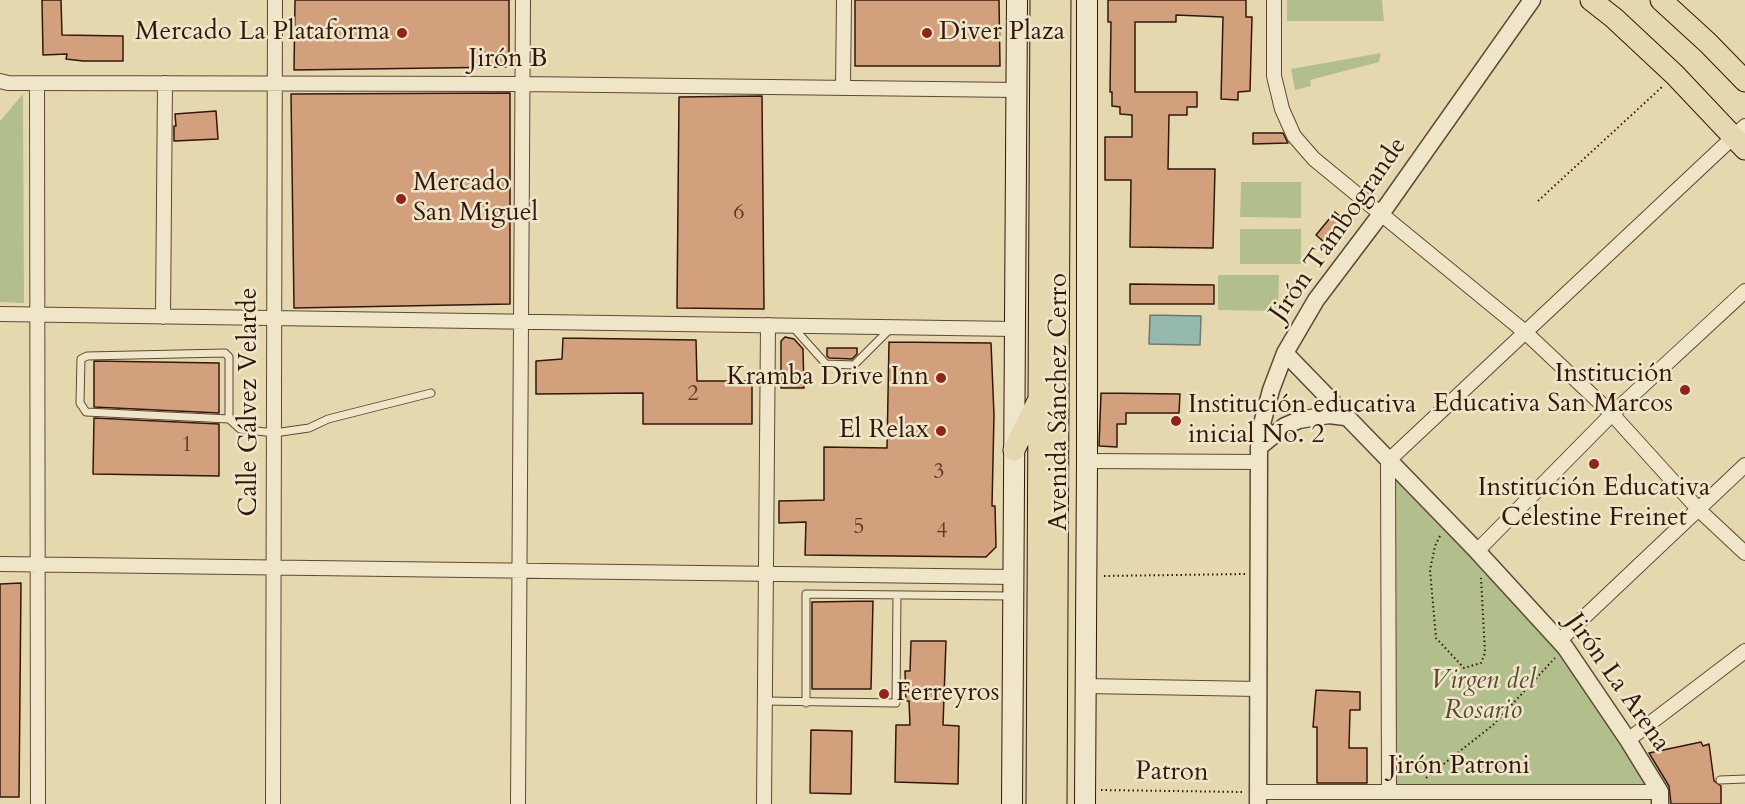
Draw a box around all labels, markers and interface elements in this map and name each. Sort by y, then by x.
place label: Mercado La Plataforma [135,17,390,49]
place label: Diver Plaza [939,17,1065,49]
marker: Mercado La Plataforma [395,26,409,40]
marker: Diver Plaza [920,26,934,40]
street label: Jirón B [468,44,548,76]
street label: Jirón Tambogrande [1264,132,1414,328]
place label: Mercado San Miguel [413,168,538,230]
marker: Mercado San Miguel [394,192,408,206]
house number: 6 [733,201,745,227]
street label: Avenida Sánchez Cerro [1044,273,1076,531]
street label: Calle Gálvez Velarde [234,287,266,517]
place label: Institución Educativa San Marcos [1433,359,1673,420]
place label: Kramba Drive Inn [726,362,929,394]
marker: Kramba Drive Inn [934,371,948,385]
house number: 2 [687,382,699,408]
marker: Institución Educativa San Marcos [1678,383,1692,397]
place label: Institución educativa inicial No. 2 [1188,390,1416,452]
marker: Institución educativa inicial No. 2 [1169,414,1183,428]
place label: El Relax [839,415,929,447]
marker: El Relax [934,424,948,438]
house number: 1 [181,433,193,459]
marker: Institución Educativa Celestine Freinet [1587,457,1601,471]
house number: 3 [933,460,945,486]
place label: Institución Educativa Celestine Freinet [1478,473,1710,534]
house number: 5 [853,515,865,541]
house number: 4 [936,519,948,545]
street label: Jirón La Arena [1558,608,1676,758]
park label: Virgen del Rosario [1430,666,1536,728]
place label: Ferreyros [896,678,999,710]
marker: Ferreyros [877,687,891,701]
street label: Jirón Patroni [1388,751,1530,783]
street label: Patron [1135,757,1209,789]

